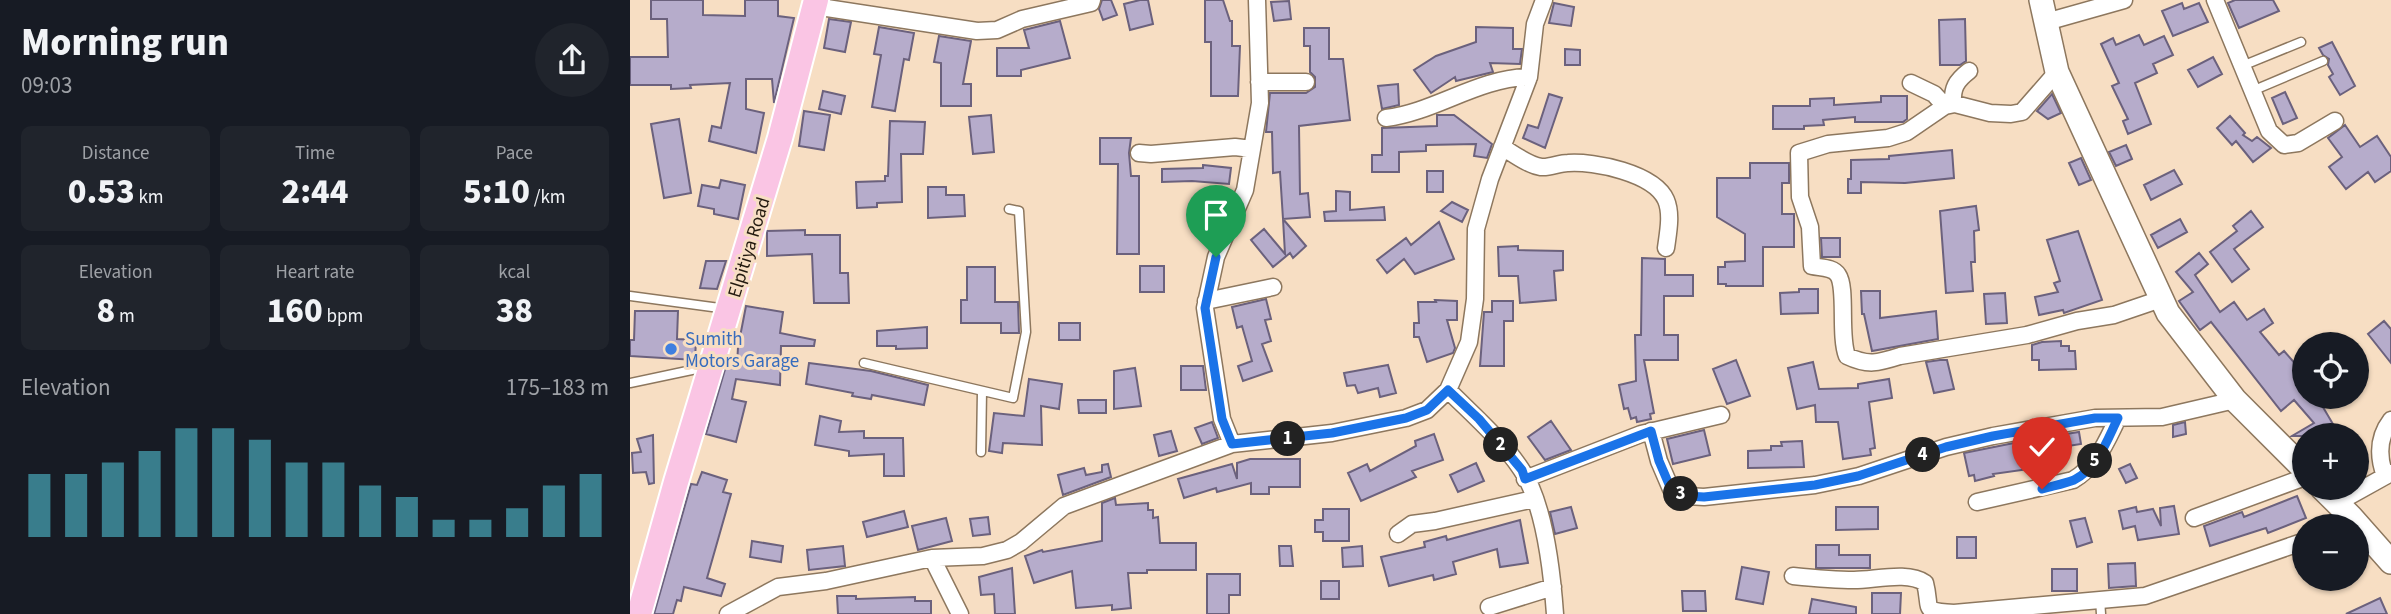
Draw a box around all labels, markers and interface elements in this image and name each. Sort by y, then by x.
text: Morning run [21,16,229,70]
button: share [535,23,609,97]
text: 09:03 [21,69,72,102]
text: Distance [82,140,149,167]
text: Time [295,140,335,167]
text: Pace [496,140,533,167]
text: 0.53 [68,167,135,217]
text: 2:44 [282,167,348,217]
text: 5:10 [463,167,530,217]
text: km [135,184,164,211]
text: /km [530,184,566,211]
pin [1186,185,1246,257]
street label: Elpitiya Road [721,194,778,301]
icon: arrive [1197,196,1235,234]
text: Elevation [79,259,153,286]
text: Heart rate [275,259,354,286]
text: kcal [498,259,530,286]
text: 8 [97,286,115,336]
text: 160 [267,286,323,336]
text: 38 [496,286,533,336]
text: m [115,303,135,330]
text: bpm [323,303,363,330]
place label: Sumith Motors Garage [685,326,799,375]
map controls [2292,332,2369,591]
button: locate [2292,332,2369,409]
marker: Sumith Motors Garage [663,341,679,357]
text: Elevation [21,371,111,404]
text: 175–183 m [506,371,609,404]
pin [2012,417,2072,489]
pin: 1 [1270,422,1306,457]
button: + [2292,423,2369,500]
text: 1 [1282,425,1293,452]
pin: 2 [1484,428,1518,462]
icon: check [2023,428,2061,466]
text: 2 [1495,431,1506,458]
pin: 4 [1906,438,1940,472]
text: 4 [1917,441,1928,468]
pin: 5 [2078,444,2112,478]
text: 5 [2089,447,2100,474]
pin: 3 [1664,476,1698,512]
text: 3 [1675,480,1686,507]
button: − [2292,514,2369,591]

